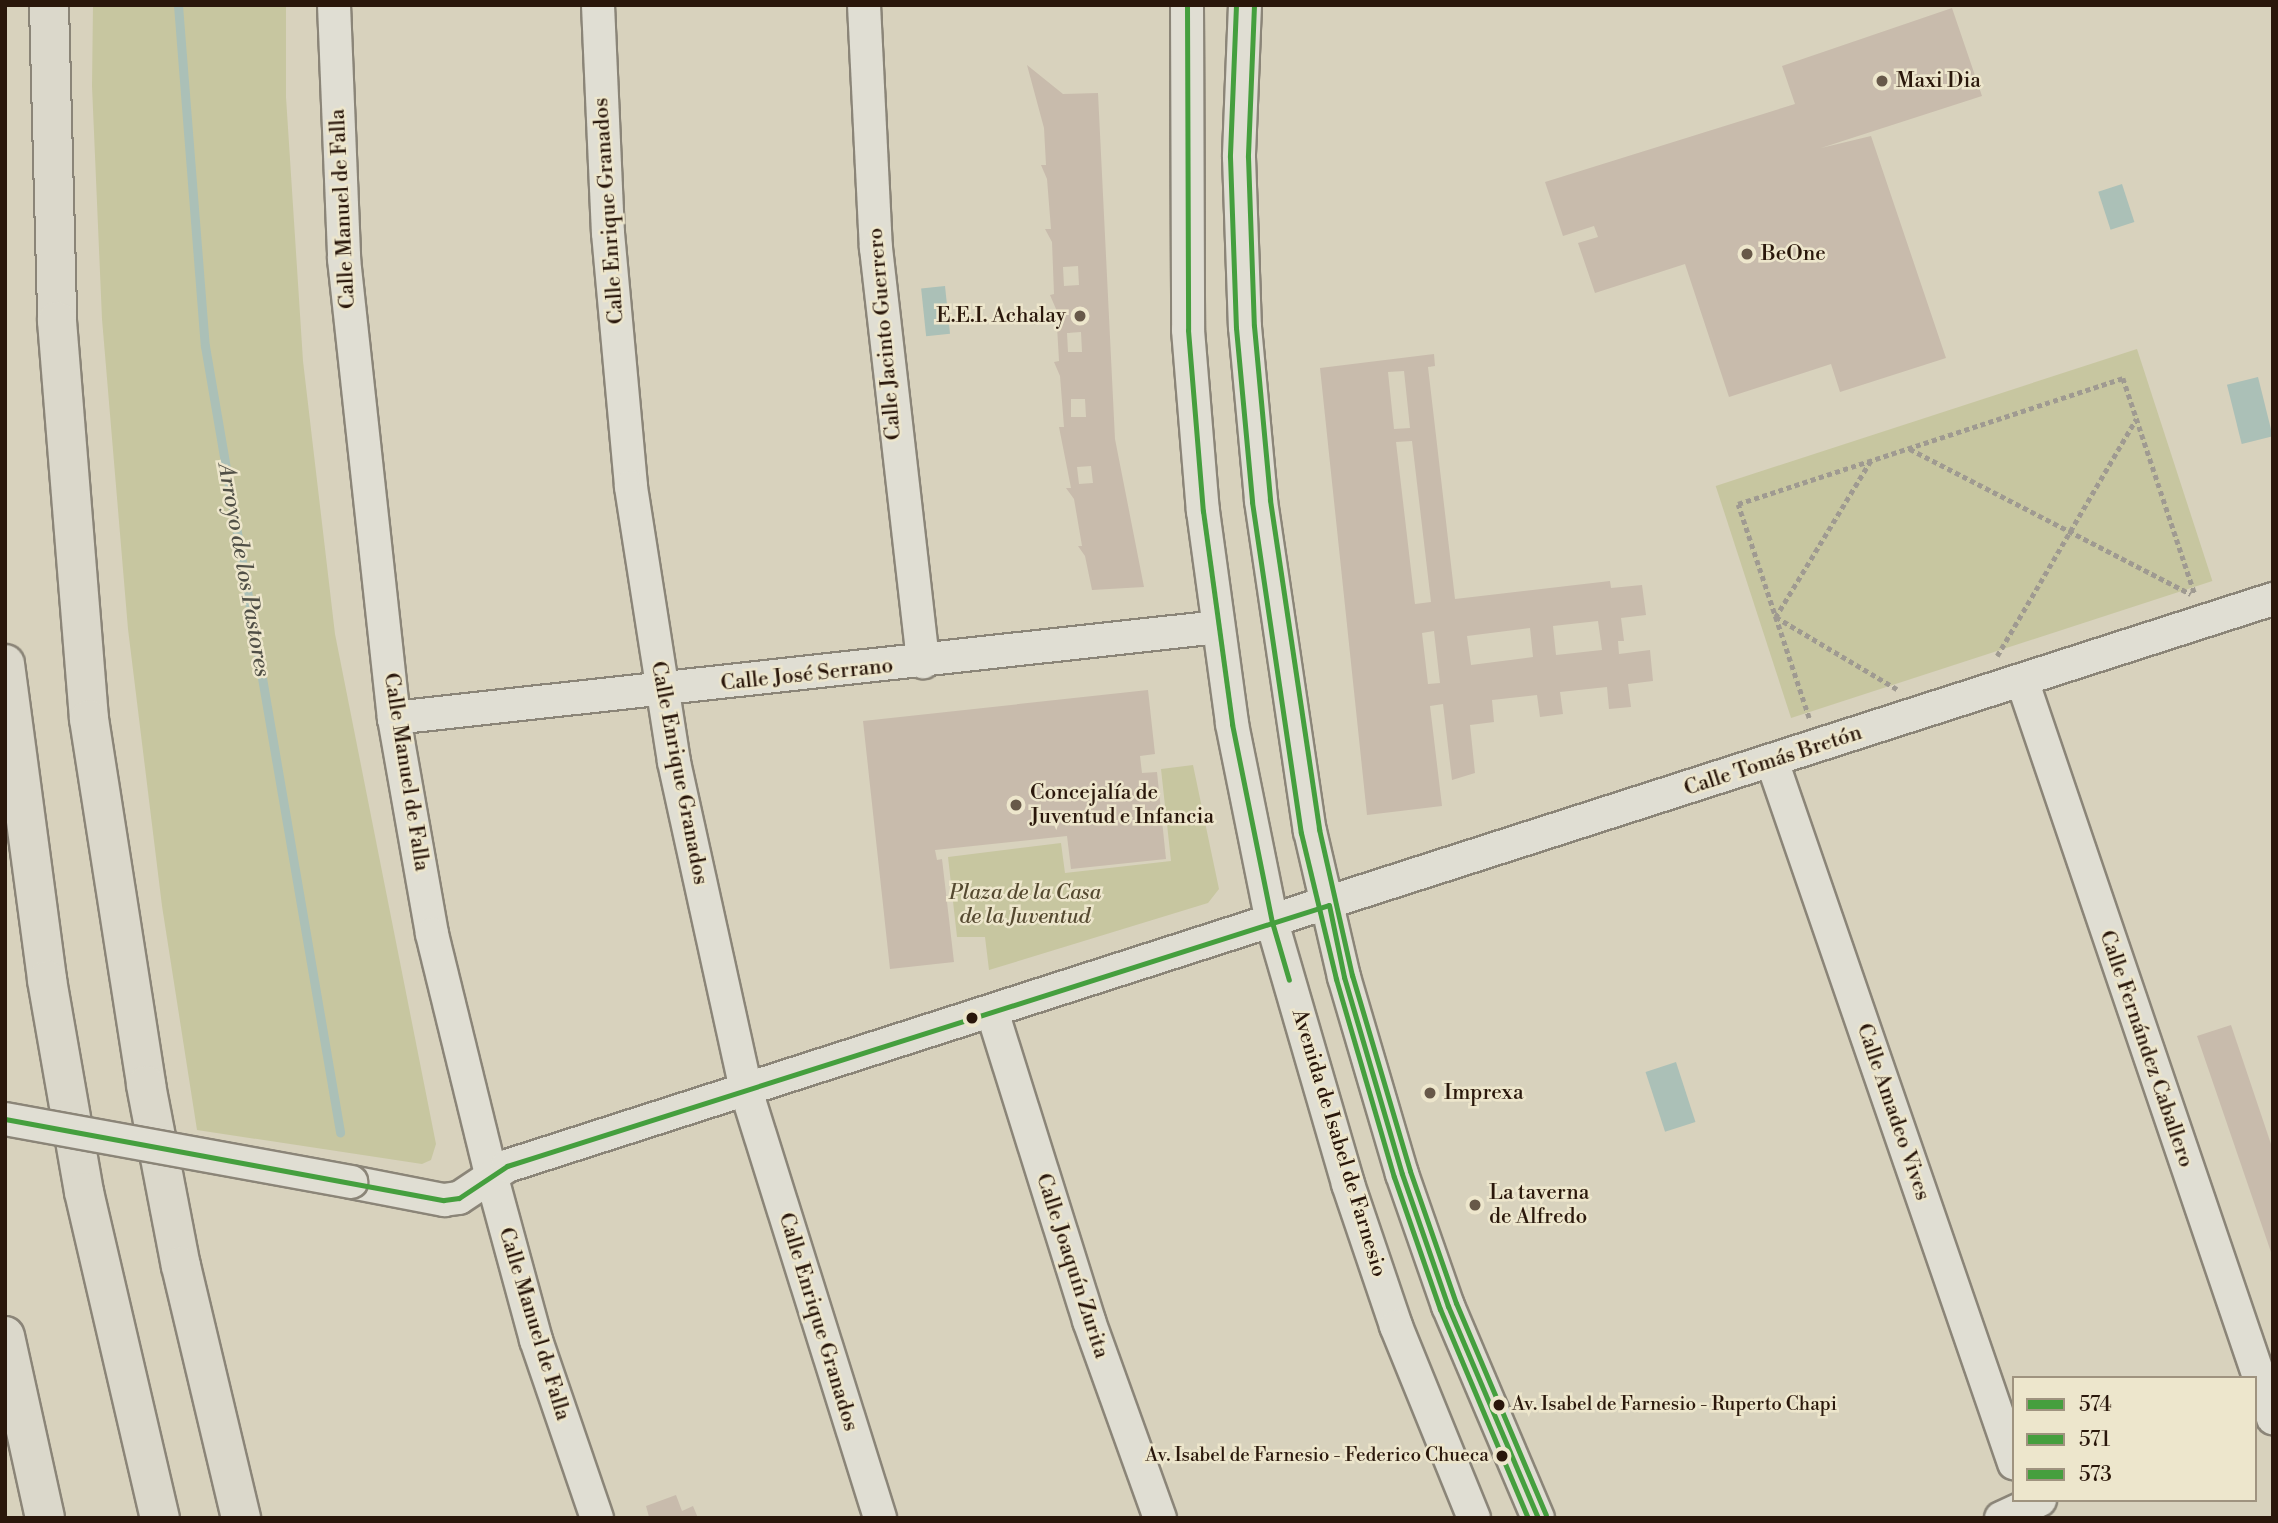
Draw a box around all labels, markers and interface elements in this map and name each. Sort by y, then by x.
place label: Maxi Dia [1896,68,1981,94]
marker: Maxi Dia [1874,73,1890,89]
street label: Calle Enrique Granados [589,97,629,325]
street label: Calle Manuel de Falla [325,108,361,310]
street label: Calle Jacinto Guerrero [863,227,907,441]
place label: BeOne [1761,241,1826,267]
marker: BeOne [1739,246,1755,262]
place label: E.E.I. Achalay [936,303,1066,329]
marker: E.E.I. Achalay [1072,308,1088,324]
water label: Arroyo de los Pastores [212,461,276,679]
street label: Calle José Serrano [719,653,895,697]
street label: Calle Enrique Granados [645,659,713,887]
street label: Calle Manuel de Falla [378,671,434,873]
street label: Calle Tomás Bretón [1681,720,1865,802]
place label: Concejalía de Juventud e Infancia [1030,780,1214,830]
marker: Concejalía de Juventud e Infancia [1008,797,1024,813]
park label: Plaza de la Casa de la Juventud [949,880,1101,930]
street label: Calle Fernández Caballero [2094,927,2198,1171]
street label: Avenida de Isabel de Farnesio [1286,1006,1392,1280]
unlabelled marker [965,1011,979,1025]
street label: Calle Amadeo Vives [1851,1020,1935,1204]
place label: Imprexa [1444,1080,1524,1106]
marker: Imprexa [1422,1085,1438,1101]
street label: Calle Joaquín Zurita [1030,1170,1114,1362]
place label: La taverna de Alfredo [1489,1180,1589,1230]
marker: La taverna de Alfredo [1467,1197,1483,1213]
street label: Calle Enrique Granados [773,1210,863,1434]
street label: Calle Manuel de Falla [493,1225,575,1423]
legend [2012,1376,2257,1502]
text: 574 [2079,1392,2112,1418]
place label: Av. Isabel de Farnesio - Ruperto Chapi [1512,1394,1837,1416]
marker: Av. Isabel de Farnesio - Ruperto Chapi [1492,1398,1506,1412]
text: 571 [2079,1427,2110,1453]
place label: Av. Isabel de Farnesio - Federico Chueca [1145,1445,1489,1467]
marker: Av. Isabel de Farnesio - Federico Chueca [1495,1449,1509,1463]
text: 573 [2079,1462,2112,1488]

